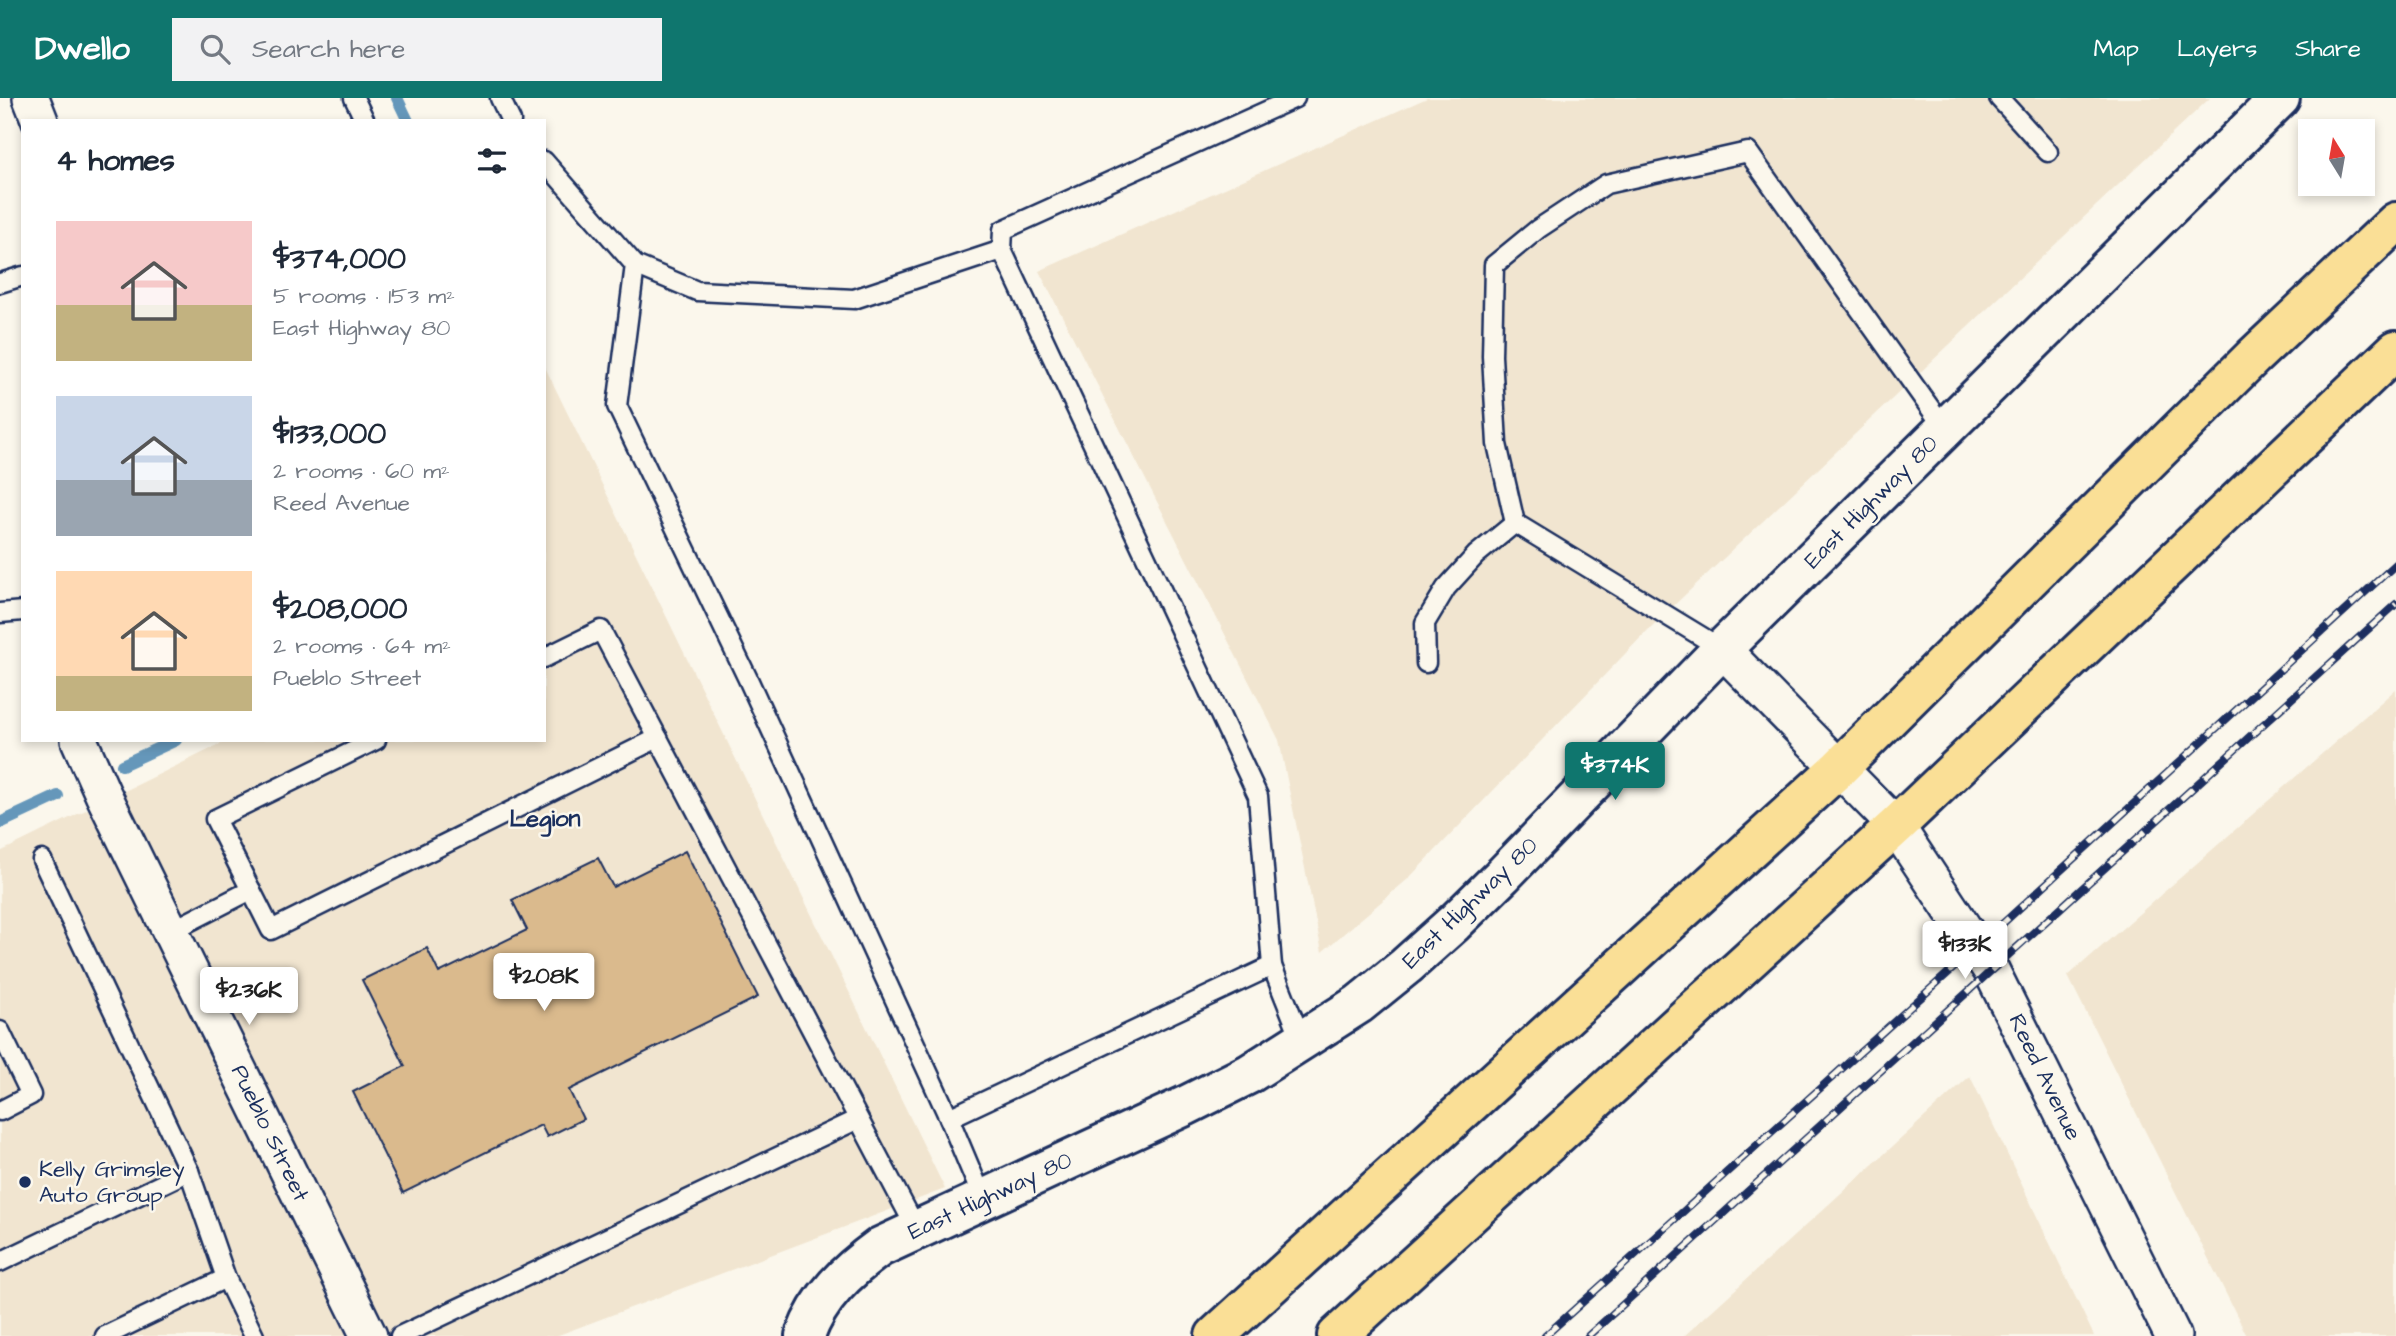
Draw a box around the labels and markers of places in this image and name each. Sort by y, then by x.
pin: $374K [1566,742,1664,802]
pin: $133K [1916,922,2014,981]
pin: $208K [495,954,593,1013]
pin: $236K [200,968,298,1027]
place label: Kelly Grimsley Auto Group [39,1153,185,1211]
marker: Kelly Grimsley Auto Group [17,1174,33,1190]

